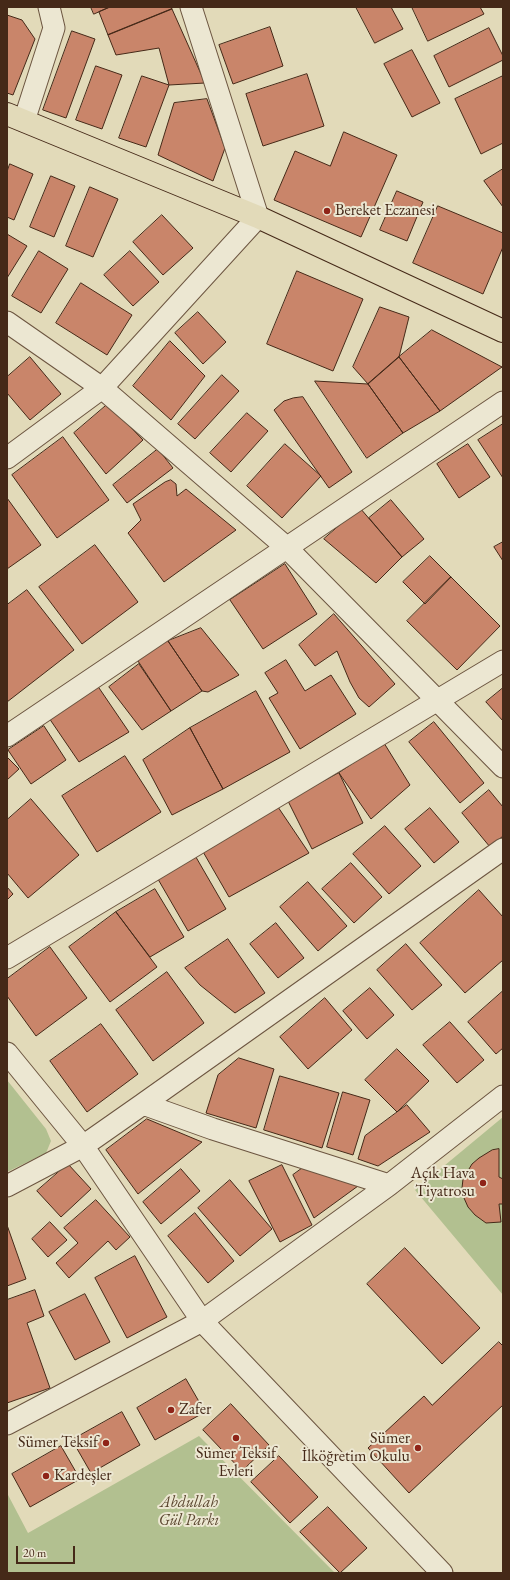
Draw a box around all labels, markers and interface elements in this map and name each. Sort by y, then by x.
place label: Bereket Eczanesi [335,201,435,221]
marker: Bereket Eczanesi [322,206,332,216]
place label: Açık Hava Tiyatrosu [411,1164,475,1202]
marker: Açık Hava Tiyatrosu [478,1178,488,1188]
place label: Zafer [179,1400,211,1420]
marker: Zafer [166,1405,176,1415]
place label: Sümer İlköğretim Okulu [302,1429,410,1467]
place label: Sümer Teksif [18,1433,98,1453]
marker: Sümer Teksif Evleri [231,1433,241,1443]
marker: Sümer Teksif [101,1438,111,1448]
marker: Sümer İlköğretim Okulu [413,1443,423,1453]
place label: Sümer Teksif Evleri [196,1444,276,1482]
place label: Kardeşler [54,1466,112,1486]
marker: Kardeşler [41,1471,51,1481]
park label: Abdullah Gül Parkı [159,1493,219,1531]
scale bar [18,1538,77,1564]
text: 20 m [23,1545,46,1561]

